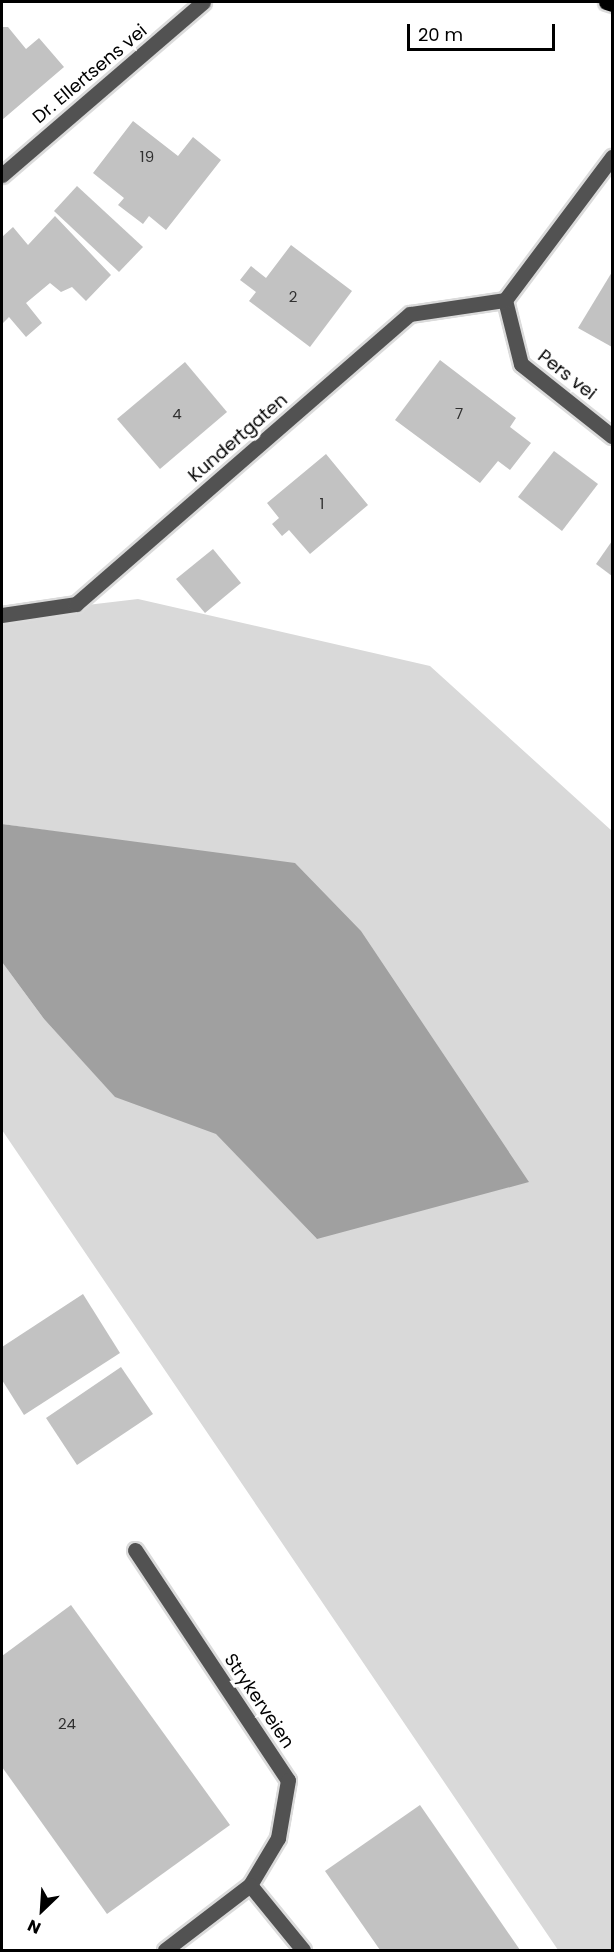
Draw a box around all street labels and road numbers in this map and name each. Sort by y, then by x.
street label: Dr. Ellertsens vei [28,20,152,128]
street label: Pers vei [533,346,601,404]
street label: Kundertgaten [184,389,292,487]
street label: Strykerveien [219,1650,299,1752]

